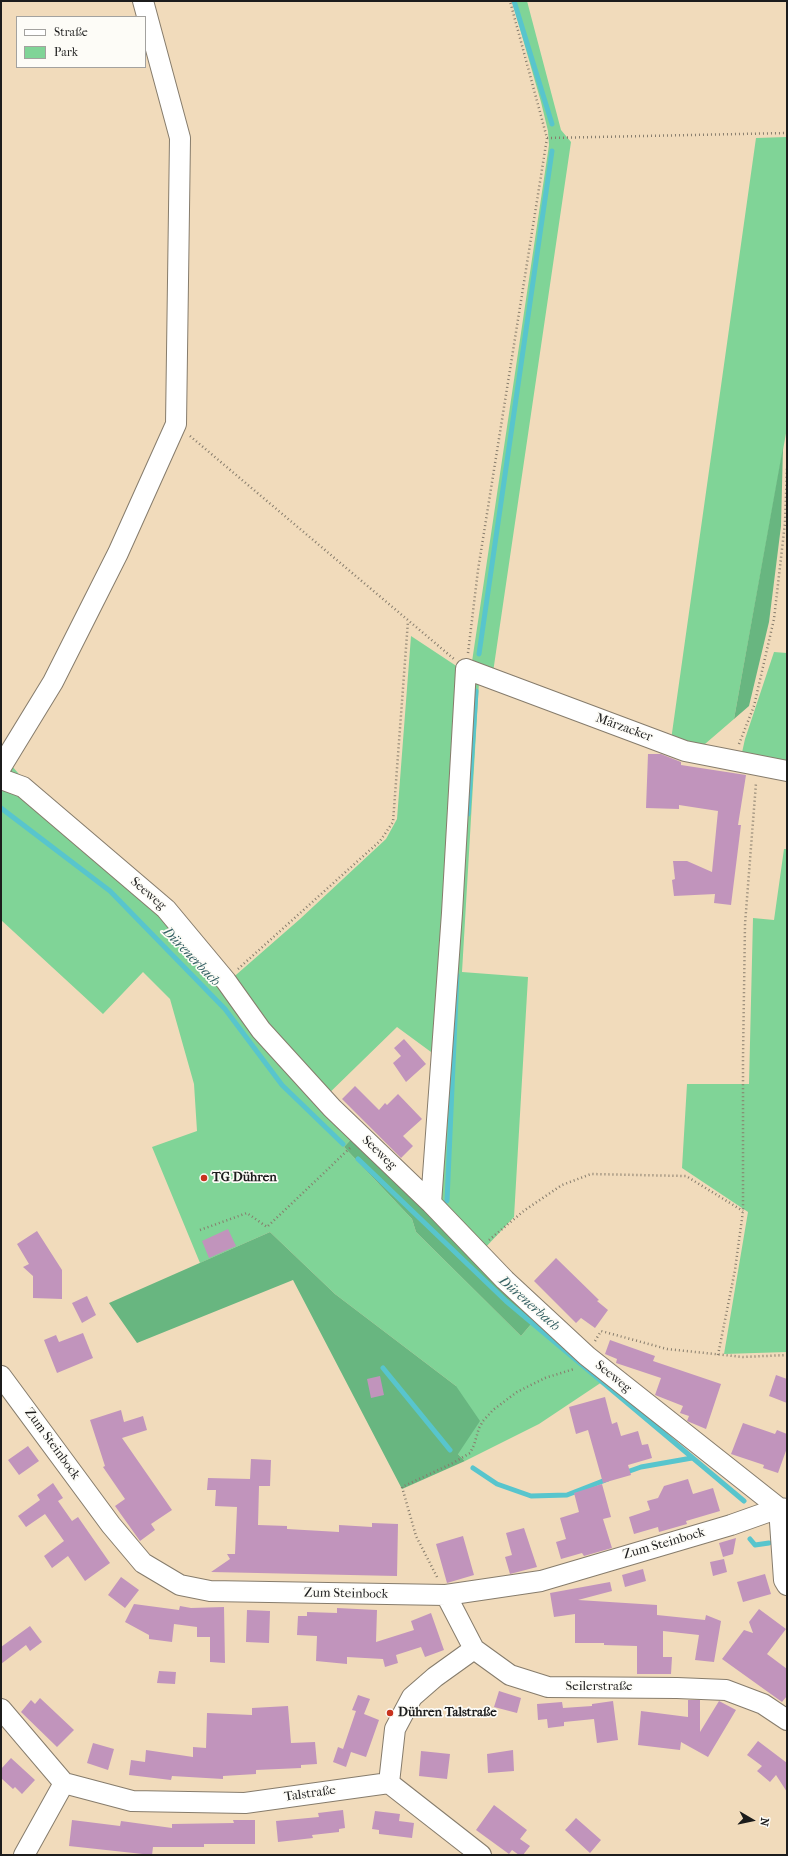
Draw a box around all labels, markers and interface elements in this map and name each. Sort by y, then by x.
legend [16,16,146,68]
text: Straße [54,25,88,39]
text: Park [54,45,78,59]
street label: Märzacker [593,711,655,745]
street label: Seeweg [127,874,169,914]
water label: Dürenerbach [159,924,223,990]
street label: Seeweg [358,1133,400,1173]
place label: TG Dühren [212,1170,277,1186]
marker: TG Dühren [199,1173,209,1183]
water label: Dürenerbach [495,1273,563,1335]
street label: Seeweg [592,1358,634,1396]
street label: Zum Steinbock [21,1405,83,1483]
street label: Zum Steinbock [621,1525,707,1563]
street label: Zum Steinbock [304,1585,388,1603]
street label: Seilerstraße [566,1679,632,1695]
place label: Dühren Talstraße [398,1705,497,1721]
marker: Dühren Talstraße [385,1708,395,1718]
street label: Talstraße [283,1783,337,1805]
north arrow [732,1800,772,1840]
text: N [757,1817,771,1827]

